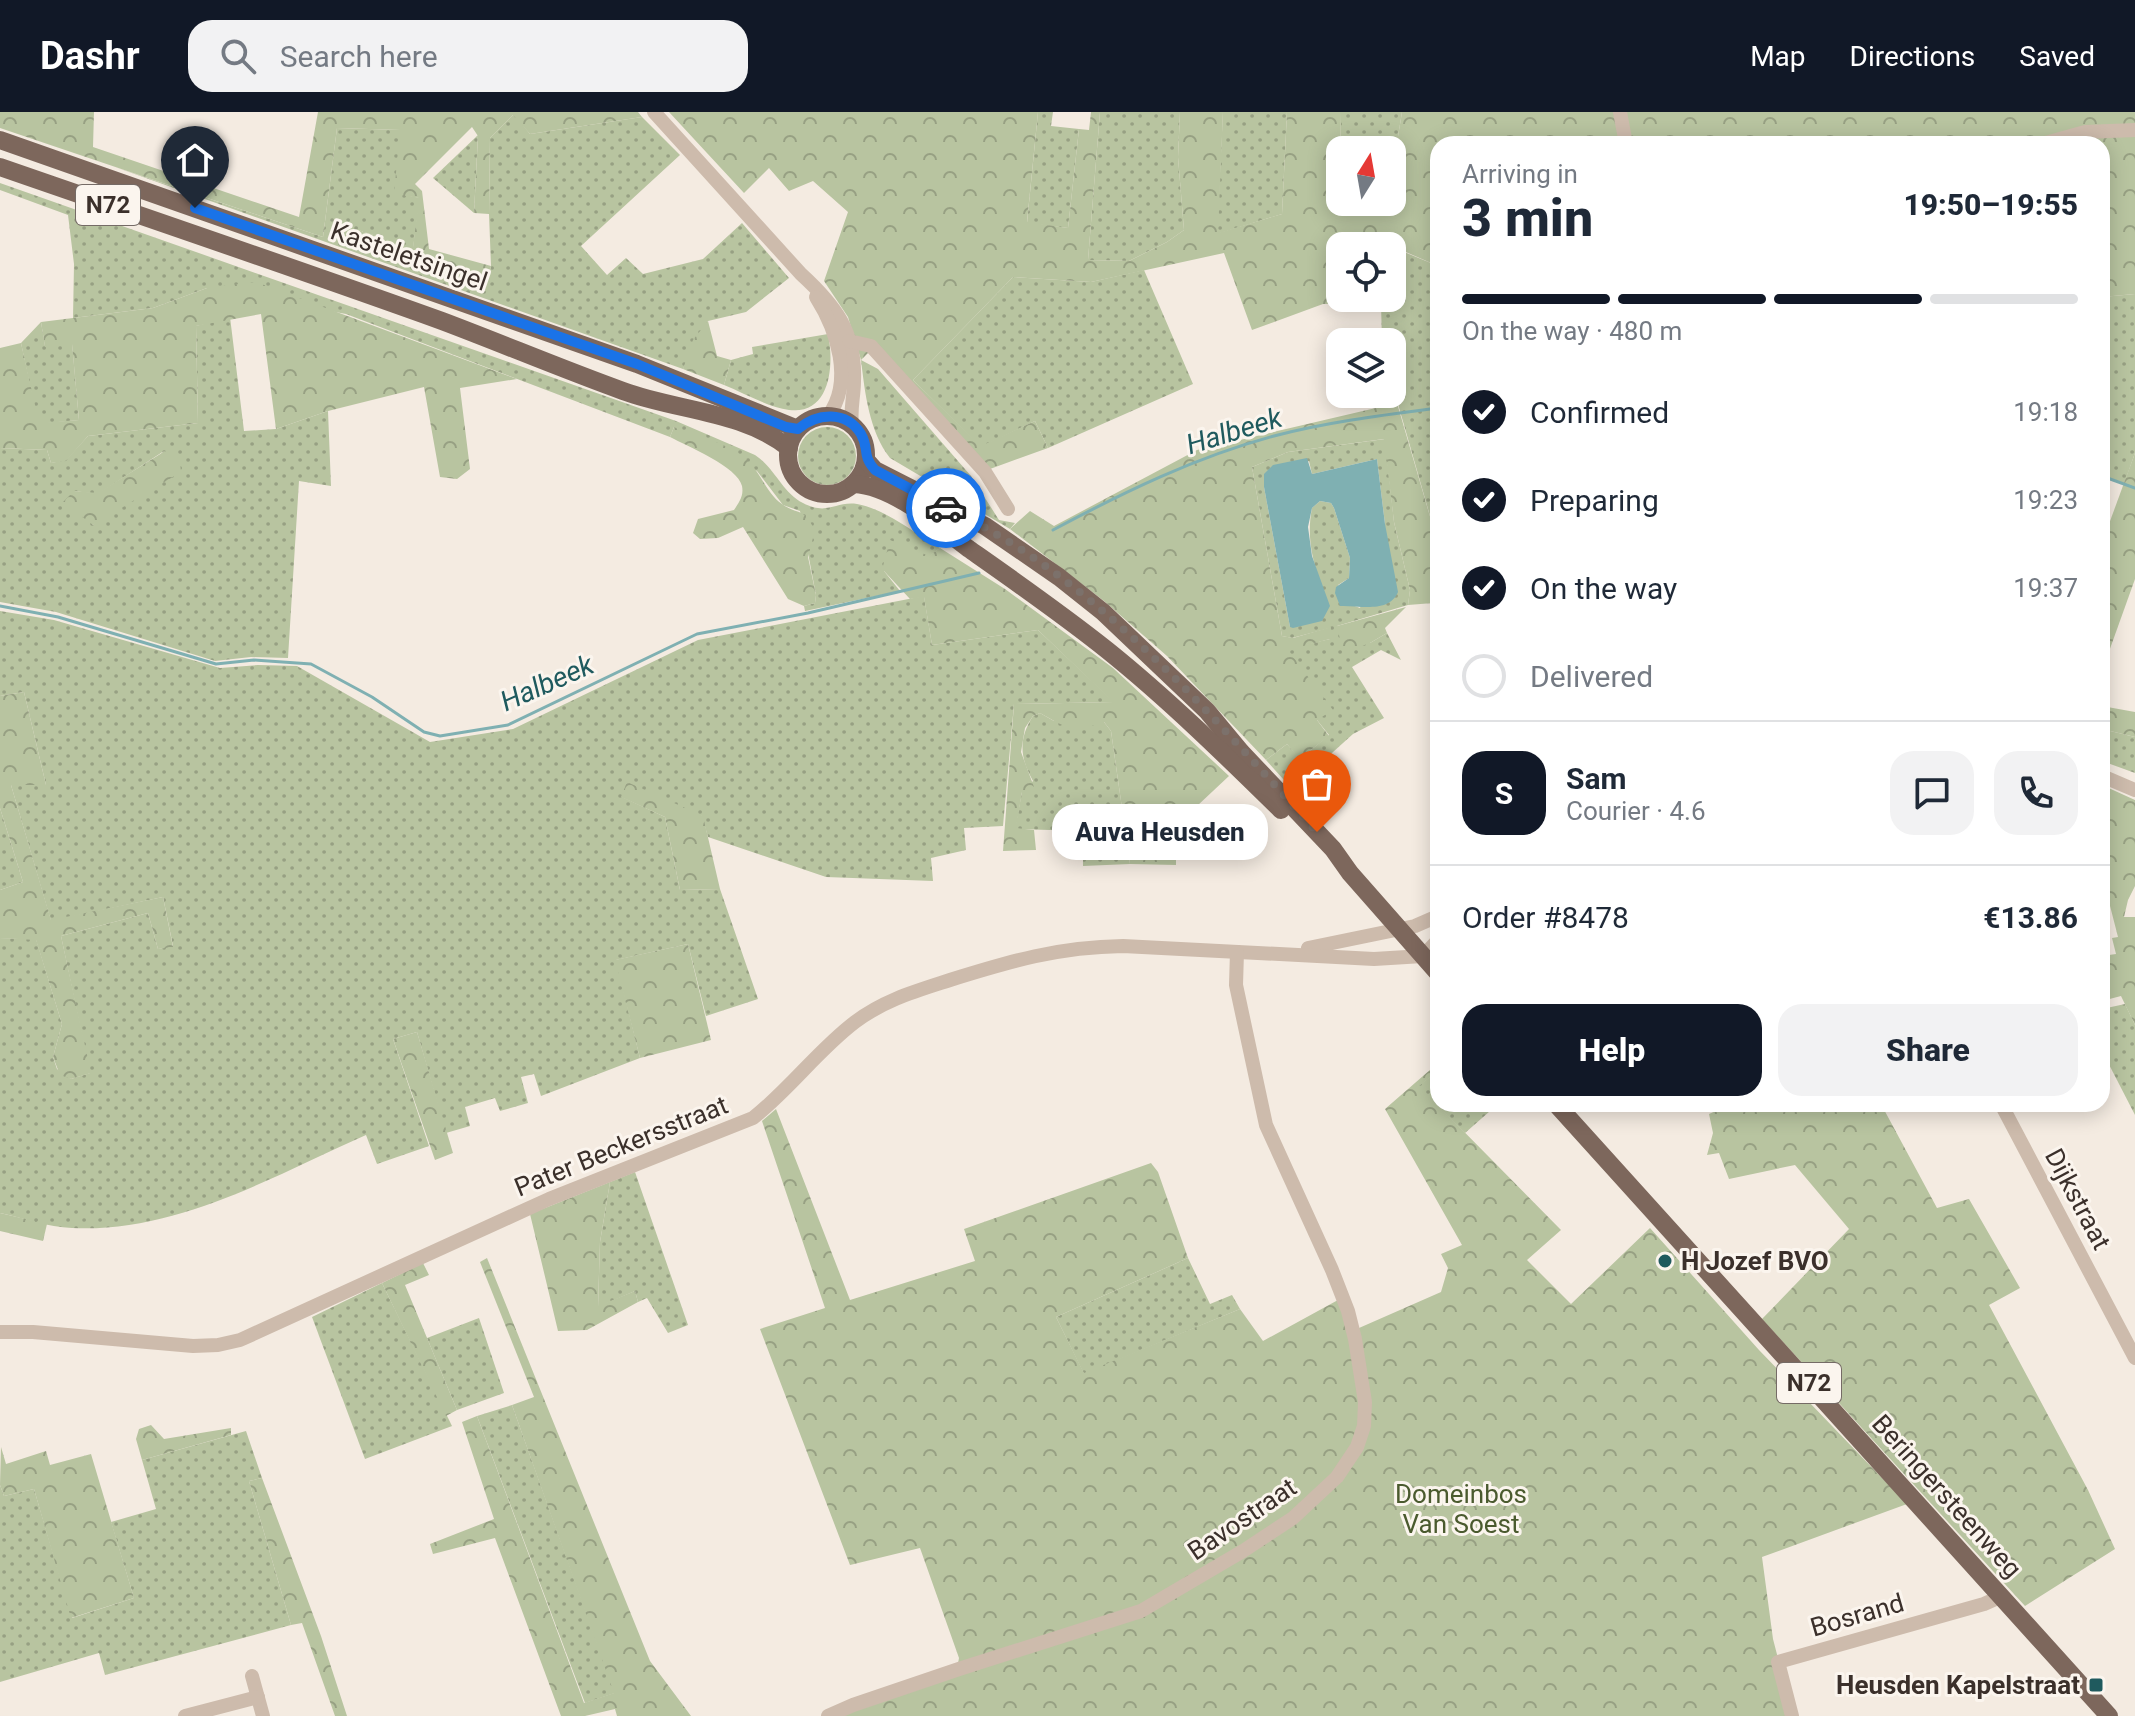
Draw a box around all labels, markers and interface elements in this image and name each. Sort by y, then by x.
search box [188,20,748,92]
text: Dashr [40,34,140,78]
icon: search [216,34,260,78]
text: Search here [280,39,438,74]
text: Map [1750,40,1806,73]
text: Directions [1850,40,1975,73]
text: Saved [2019,40,2095,73]
pin [161,126,229,208]
north arrow [1326,136,1406,216]
map controls [1326,136,1406,408]
icon: home [173,138,217,182]
text: Arriving in [1462,159,1578,189]
road number: N72 [76,185,140,225]
text: 19:50–19:55 [1903,187,2078,222]
text: 3 min [1462,188,1593,249]
street label: Kasteletsingel [327,215,491,297]
button: locate [1326,232,1406,312]
text: On the way · 480 m [1462,316,1682,346]
button: layers [1326,328,1406,408]
icon: check [1462,390,1506,434]
text: Confirmed [1530,395,1669,430]
text: 19:18 [2013,397,2078,427]
water label: Halbeek [1182,400,1287,461]
courier [906,468,986,548]
icon: check [1462,478,1506,522]
text: Preparing [1530,483,1659,518]
text: 19:23 [2013,485,2078,515]
icon: car [924,486,968,530]
icon: check [1462,566,1506,610]
text: On the way [1530,571,1677,606]
text: 19:37 [2013,573,2078,603]
water label: Halbeek [495,647,600,718]
text: Delivered [1530,659,1653,694]
pin [1283,750,1351,832]
button: chat [1890,751,1974,835]
button: phone [1994,751,2078,835]
text: Sam [1566,761,1627,796]
icon: bag [1295,762,1339,806]
text: S [1495,776,1513,811]
text: Courier · 4.6 [1566,796,1706,826]
callout: Auva Heusden [1053,804,1269,860]
text: Auva Heusden [1075,817,1245,847]
text: Order #8478 [1462,900,1629,935]
text: €13.86 [1983,900,2078,935]
button: Help [1462,1004,1762,1096]
button: Share [1778,1004,2078,1096]
street label: Pater Beckersstraat [510,1089,732,1203]
street label: Dijkstraat [2039,1143,2117,1255]
place label: H Jozef BVO [1681,1246,1829,1276]
marker: H Jozef BVO [1656,1252,1674,1270]
road number: N72 [1777,1363,1841,1403]
street label: Beringersteenweg [1866,1409,2028,1583]
street label: Bavostraat [1182,1472,1302,1566]
park label: Domeinbos Van Soest [1395,1479,1527,1539]
street label: Bosrand [1807,1587,1907,1643]
place label: Heusden Kapelstraat [1836,1670,2080,1700]
marker: Heusden Kapelstraat [2087,1676,2105,1694]

